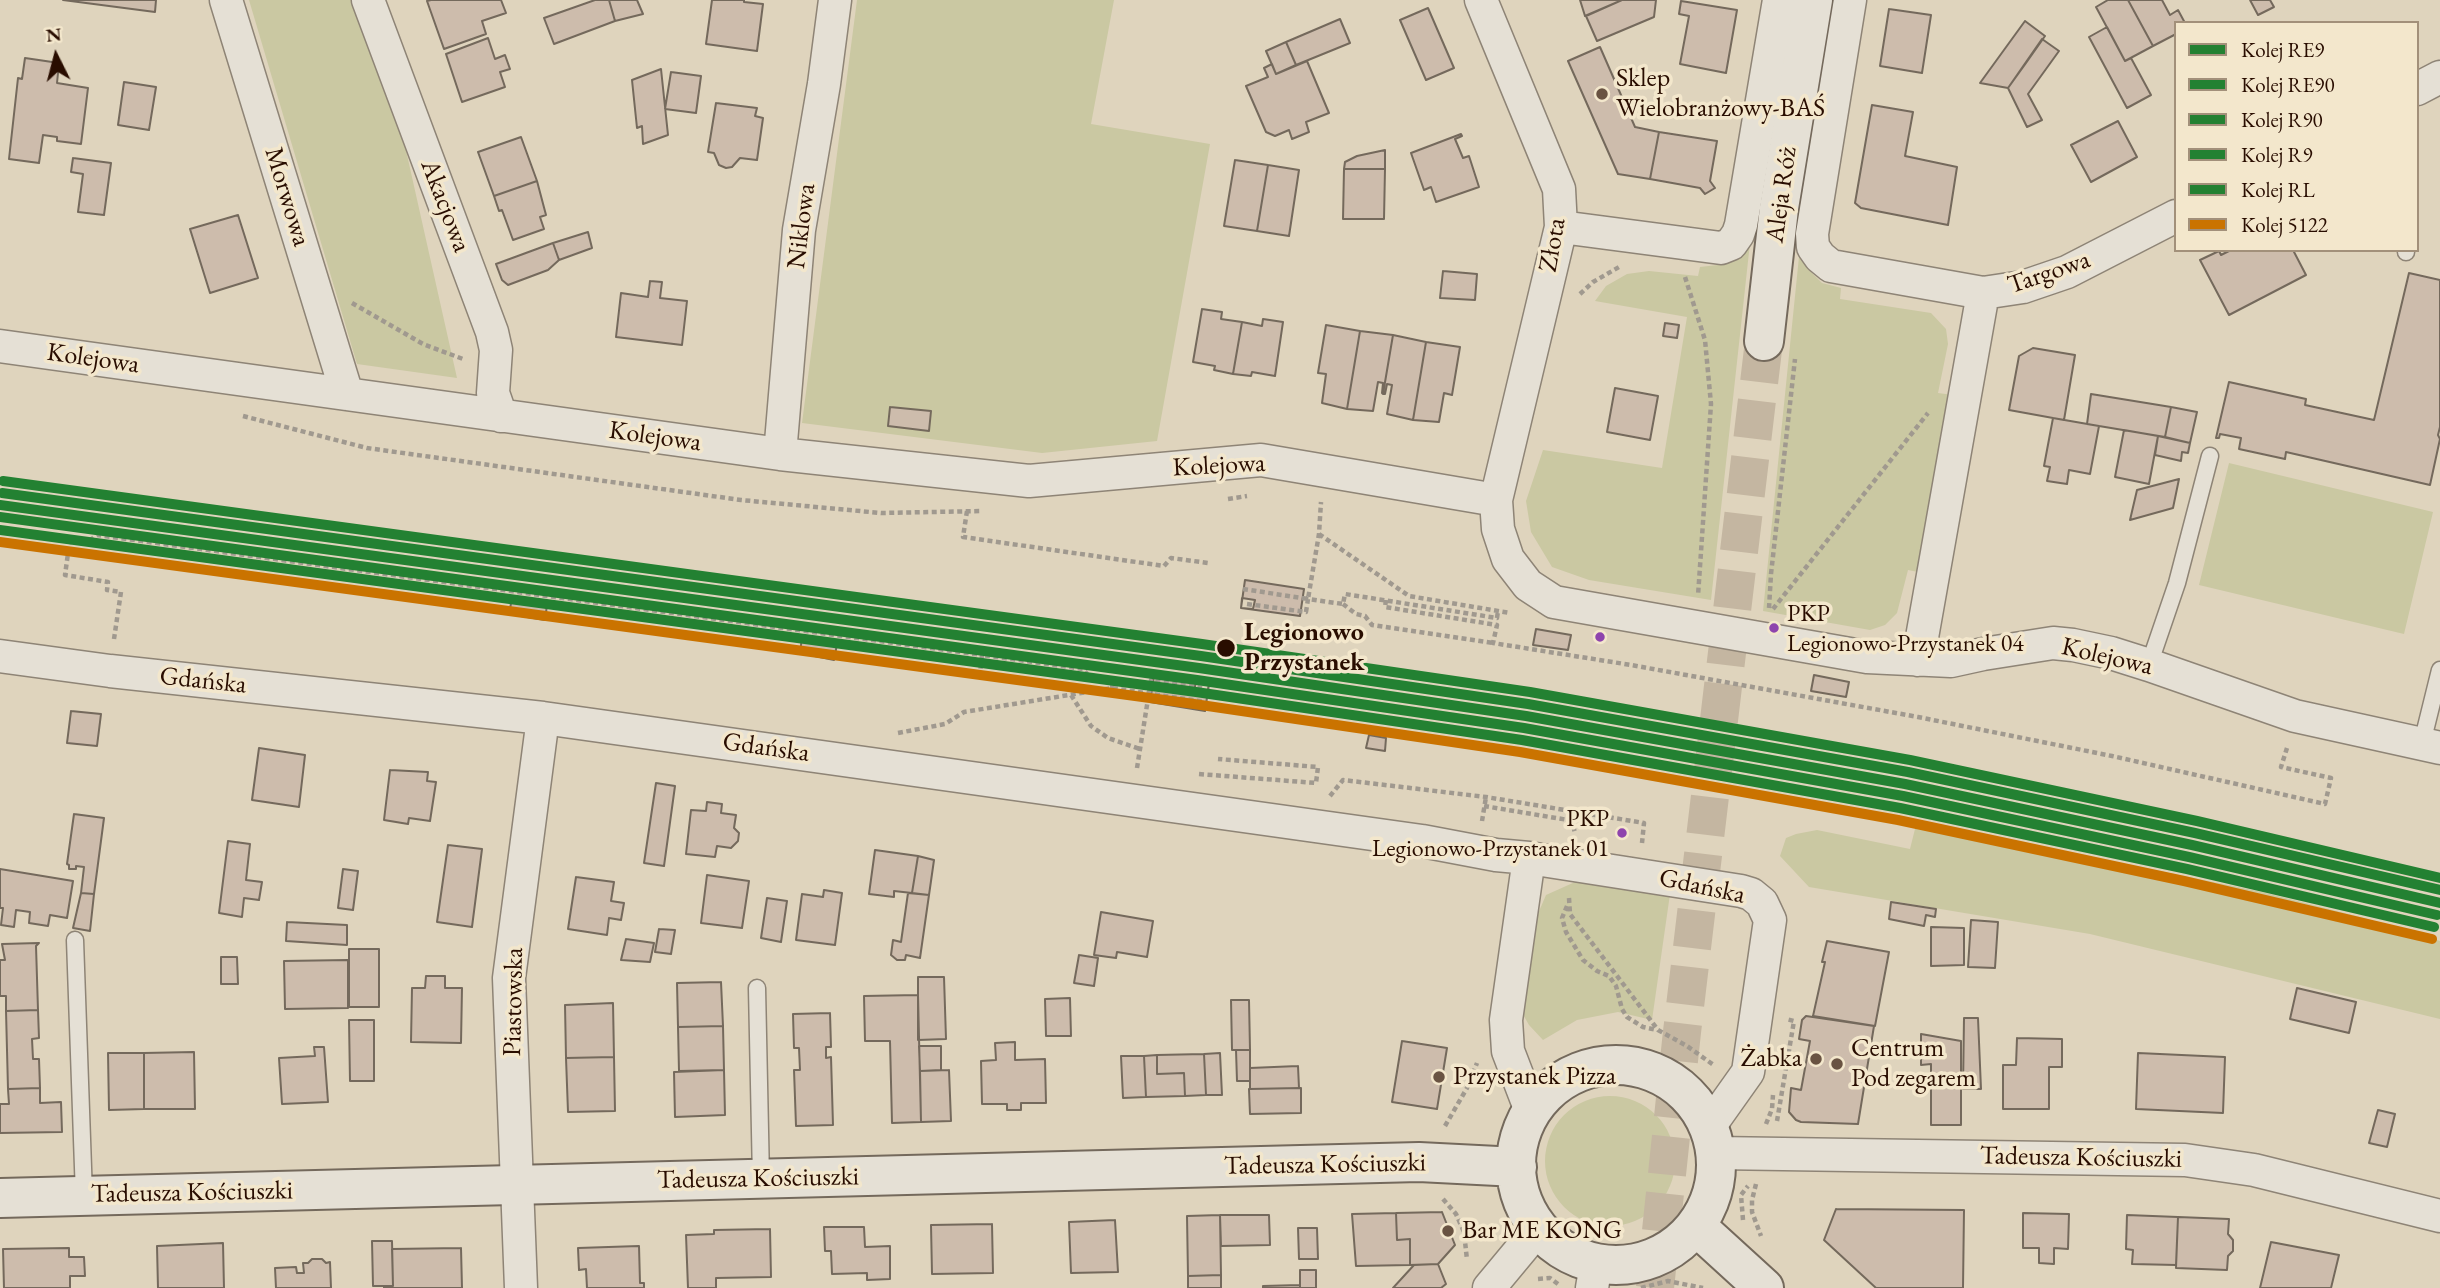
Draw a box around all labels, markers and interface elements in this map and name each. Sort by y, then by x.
north arrow [21,21,91,91]
text: N [45,21,63,48]
legend [2174,21,2419,252]
text: Kolej RE9 [2241,36,2324,63]
place label: Sklep Wielobranżowy-BAŚ [1616,63,1825,124]
text: Kolej RE90 [2241,71,2335,98]
marker: Sklep Wielobranżowy-BAŚ [1594,86,1610,102]
text: Kolej R90 [2241,106,2323,133]
text: Kolej R9 [2241,141,2313,168]
street label: Morwowa [257,144,317,250]
street label: Aleja Róż [1760,145,1804,245]
street label: Akacjowa [413,155,477,257]
text: Kolej RL [2241,176,2315,203]
street label: Niklowa [781,182,823,270]
text: Kolej 5122 [2241,211,2328,238]
street label: Złota [1533,216,1573,274]
street label: Targowa [2004,244,2094,302]
street label: Kolejowa [45,337,141,381]
street label: Kolejowa [607,415,703,459]
street label: Kolejowa [1172,448,1266,484]
place label: PKP Legionowo-Przystanek 04 [1787,600,2024,656]
place label: Legionowo Przystanek [1244,617,1364,678]
marker: PKP Legionowo-Przystanek 04 [1767,621,1781,635]
unlabelled marker [1593,630,1607,644]
street label: Kolejowa [2058,631,2156,683]
marker: Legionowo Przystanek [1215,637,1237,659]
street label: Gdańska [158,661,248,701]
street label: Gdańska [721,726,811,770]
place label: PKP Legionowo-Przystanek 01 [1372,805,1609,861]
marker: PKP Legionowo-Przystanek 01 [1615,826,1629,840]
street label: Gdańska [1656,863,1748,911]
street label: Piastowska [497,947,531,1057]
place label: Centrum Pod zegarem [1851,1033,1976,1094]
place label: Żabka [1740,1043,1802,1075]
marker: Żabka [1808,1051,1824,1067]
marker: Centrum Pod zegarem [1829,1056,1845,1072]
place label: Przystanek Pizza [1453,1061,1616,1093]
marker: Przystanek Pizza [1431,1069,1447,1085]
street label: Tadeusza Kościuszki [1980,1141,2182,1175]
street label: Tadeusza Kościuszki [1224,1148,1426,1182]
street label: Tadeusza Kościuszki [657,1162,859,1196]
street label: Tadeusza Kościuszki [91,1176,293,1210]
place label: Bar ME KONG [1462,1215,1622,1247]
marker: Bar ME KONG [1440,1223,1456,1239]

